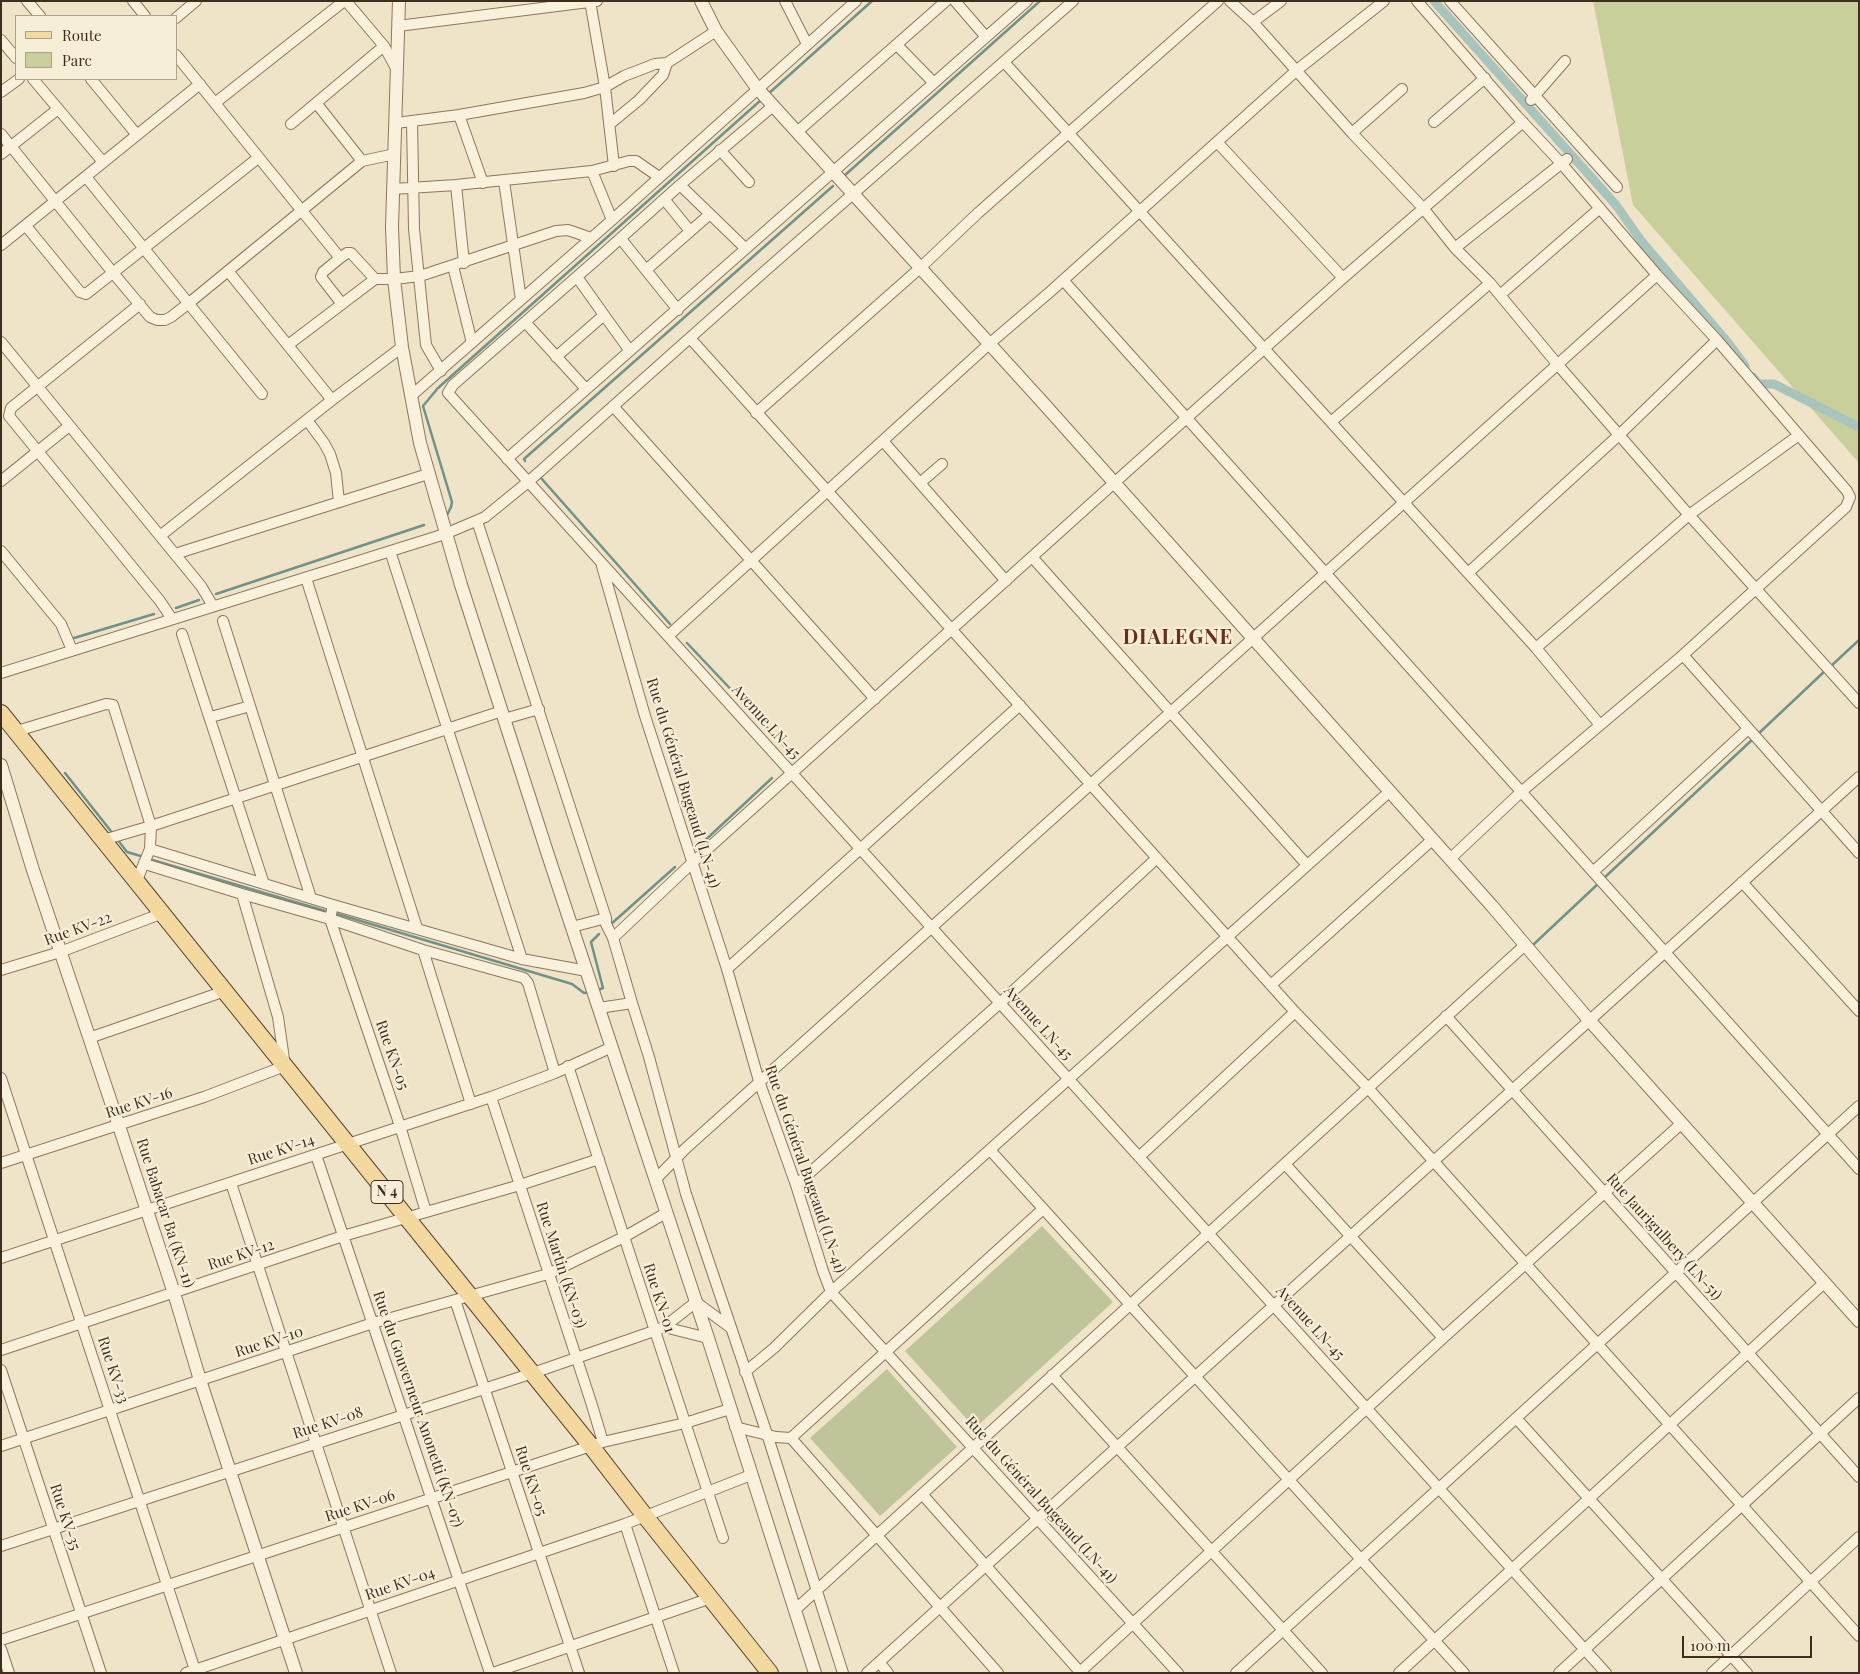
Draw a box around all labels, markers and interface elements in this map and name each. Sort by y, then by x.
legend [15,15,178,80]
text: Route [62,25,102,45]
text: Parc [62,50,92,70]
district label: DIALEGNE [1122,626,1234,650]
street label: Rue du Général Bugeaud (LN-41) [642,676,724,890]
street label: Avenue LN-45 [728,681,804,763]
street label: Rue KV-22 [42,909,114,949]
street label: Avenue LN-45 [1000,982,1076,1064]
street label: Rue KN-05 [372,1018,412,1092]
street label: Rue du Général Bugeaud (LN-41) [761,1063,849,1275]
street label: Rue KV-16 [103,1084,175,1122]
street label: Rue KV-14 [245,1131,317,1169]
street label: Rue Babacar Ba (KN-11) [132,1136,198,1290]
street label: Rue Jaurigulbery (LN-51) [1602,1170,1726,1304]
road number: N 4 [371,1180,403,1204]
street label: Rue Martin (KN-03) [532,1200,590,1330]
street label: Rue KV-12 [206,1236,276,1274]
street label: Rue KN-01 [639,1261,679,1335]
street label: Avenue LN-45 [1272,1282,1348,1364]
street label: Rue du Gouverneur Anonetti (KN-07) [369,1289,467,1529]
street label: Rue KV-10 [233,1323,305,1361]
street label: Rue KV-33 [94,1334,132,1406]
street label: Rue KV-08 [291,1403,365,1443]
street label: Rue du Général Bugeaud (LN-41) [961,1413,1121,1587]
street label: Rue KN-05 [511,1444,551,1518]
street label: Rue KV-35 [46,1481,84,1553]
street label: Rue KV-06 [323,1486,397,1526]
street label: Rue KV-04 [363,1564,437,1604]
scale bar [1685,1626,1815,1658]
text: 100 m [1690,1635,1731,1655]

